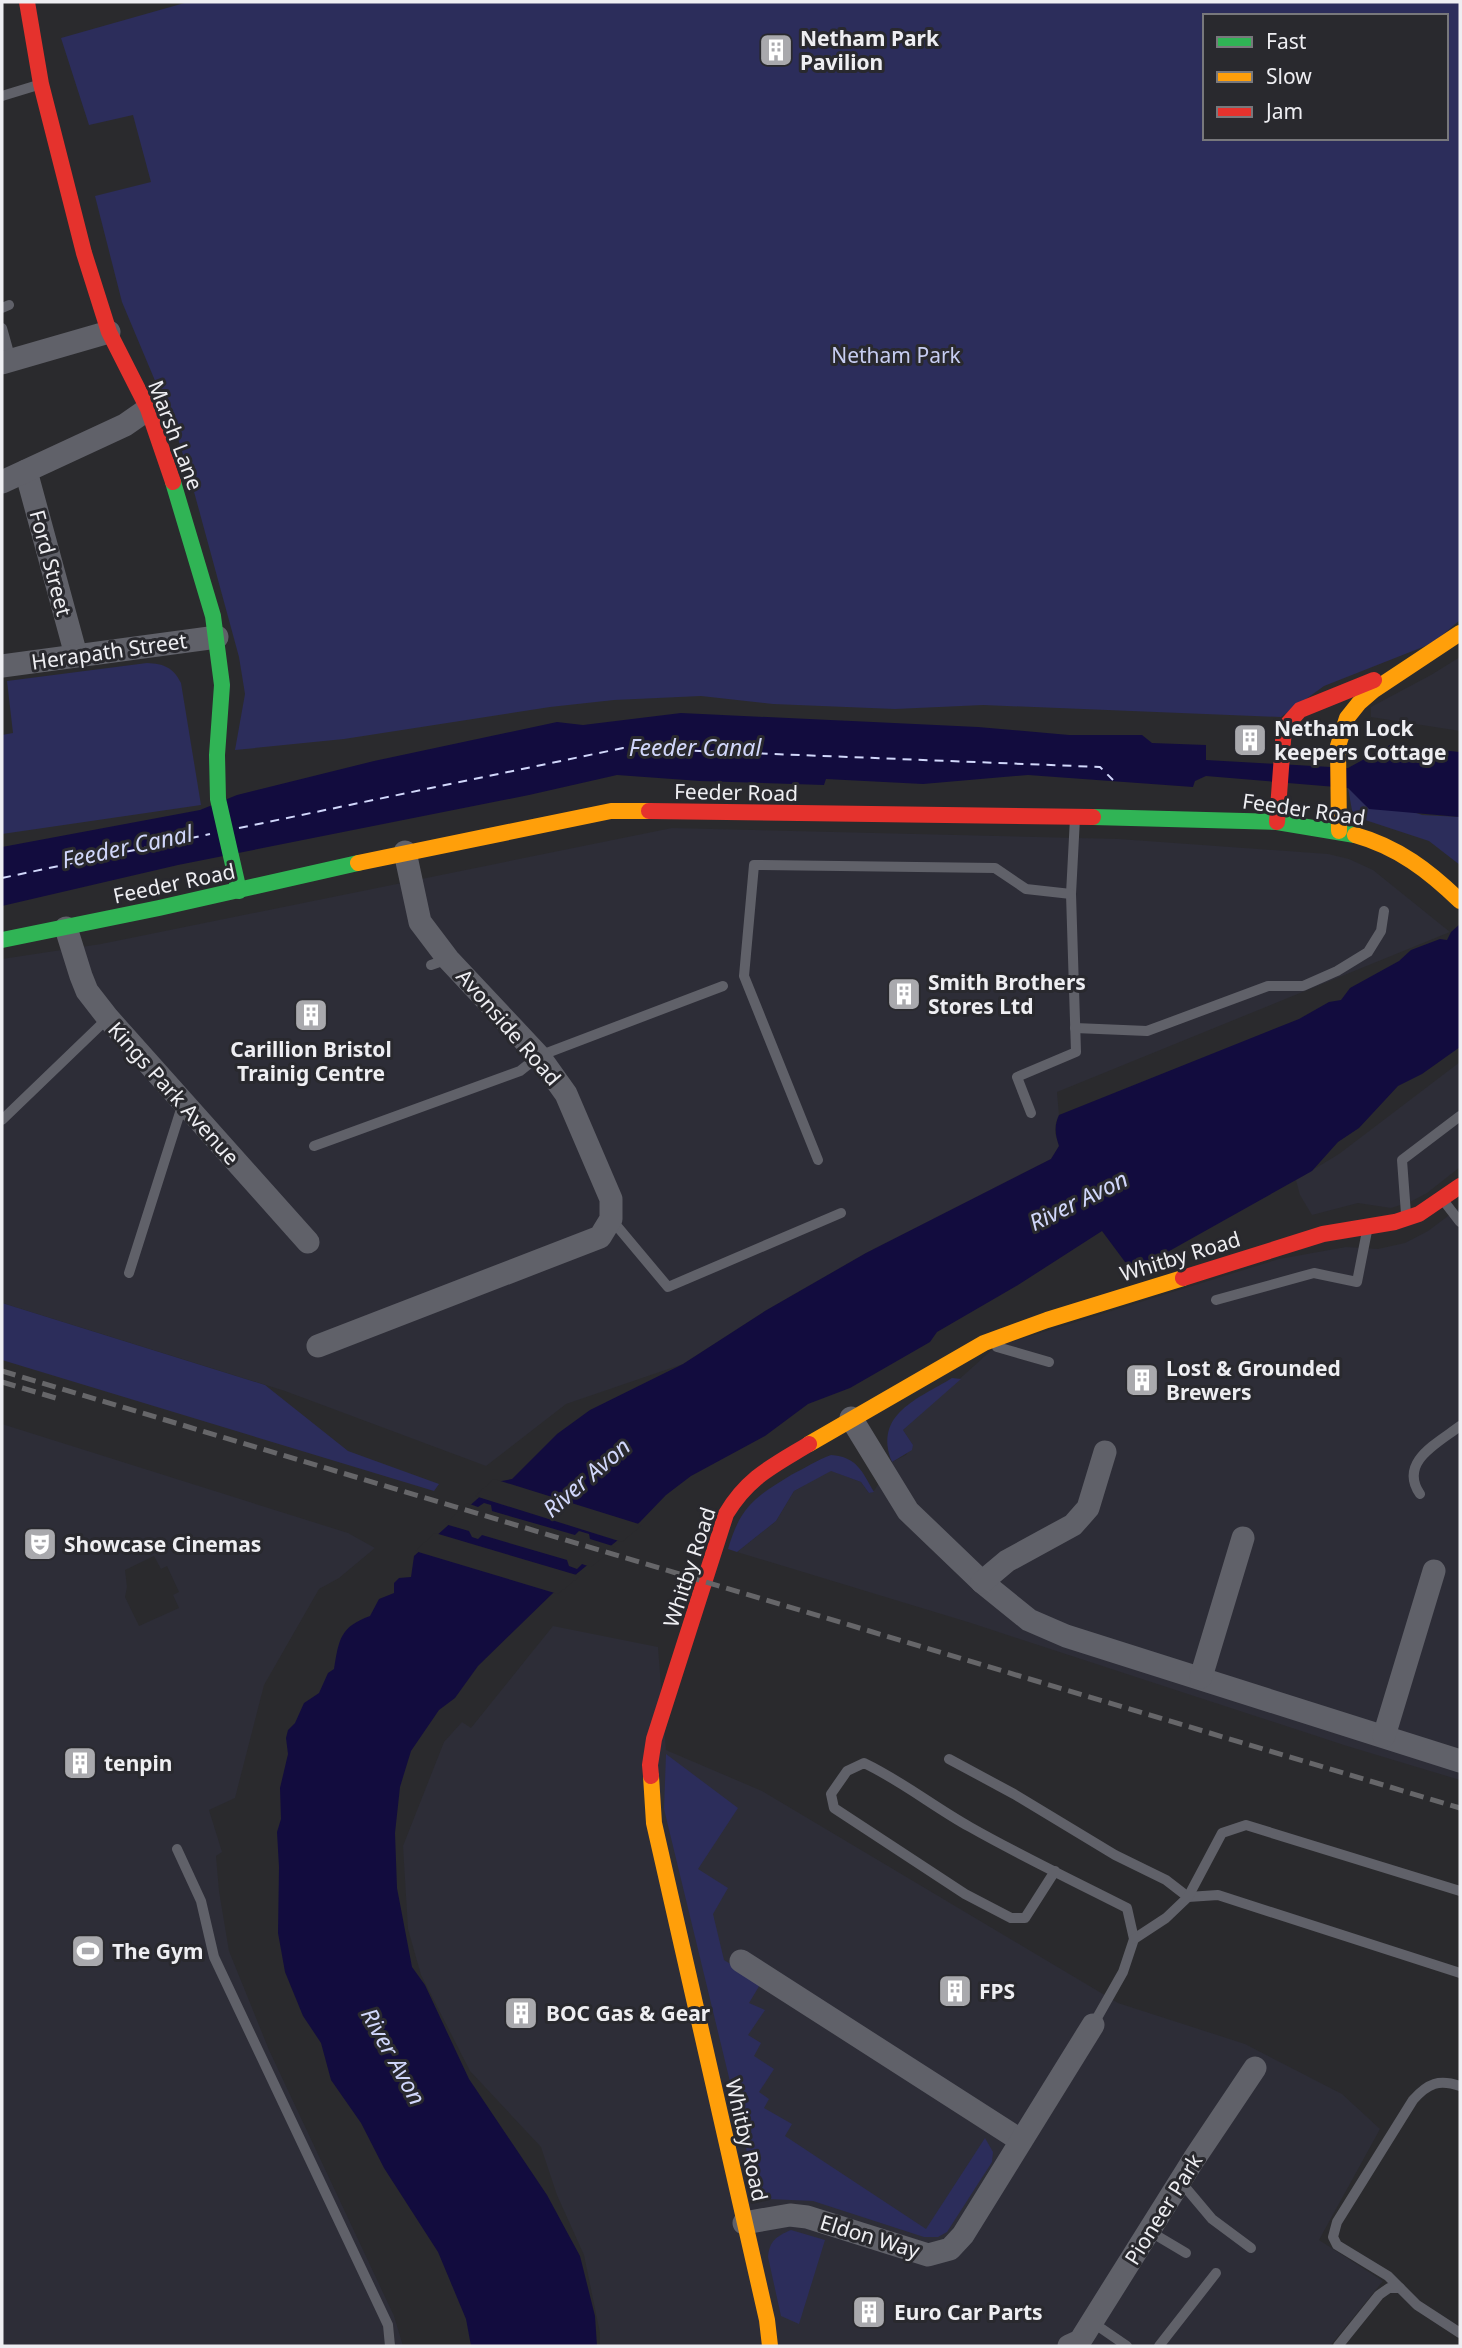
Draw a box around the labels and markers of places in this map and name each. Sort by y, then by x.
place label: Netham Park Pavilion [800,24,940,76]
building icon: Netham Park Pavilion [757,31,795,69]
place label: Netham Lock keepers Cottage [1274,714,1447,766]
building icon: Netham Lock keepers Cottage [1231,721,1269,759]
place label: Smith Brothers Stores Ltd [928,968,1086,1020]
building icon: Smith Brothers Stores Ltd [885,975,923,1013]
building icon: Carillion Bristol Trainig Centre [292,996,330,1034]
place label: Carillion Bristol Trainig Centre [230,1035,392,1087]
place label: Lost & Grounded Brewers [1166,1354,1341,1406]
building icon: Lost & Grounded Brewers [1123,1361,1161,1399]
theatre icon: Showcase Cinemas [21,1525,59,1563]
place label: Showcase Cinemas [64,1530,261,1558]
building icon: tenpin [61,1744,99,1782]
place label: tenpin [104,1749,173,1777]
sports icon: The Gym [69,1932,107,1970]
place label: The Gym [112,1937,203,1965]
building icon: FPS [936,1972,974,2010]
place label: FPS [979,1977,1015,2005]
building icon: BOC Gas & Gear [502,1994,540,2032]
place label: BOC Gas & Gear [546,1999,711,2027]
building icon: Euro Car Parts [850,2293,888,2331]
place label: Euro Car Parts [894,2298,1043,2326]

